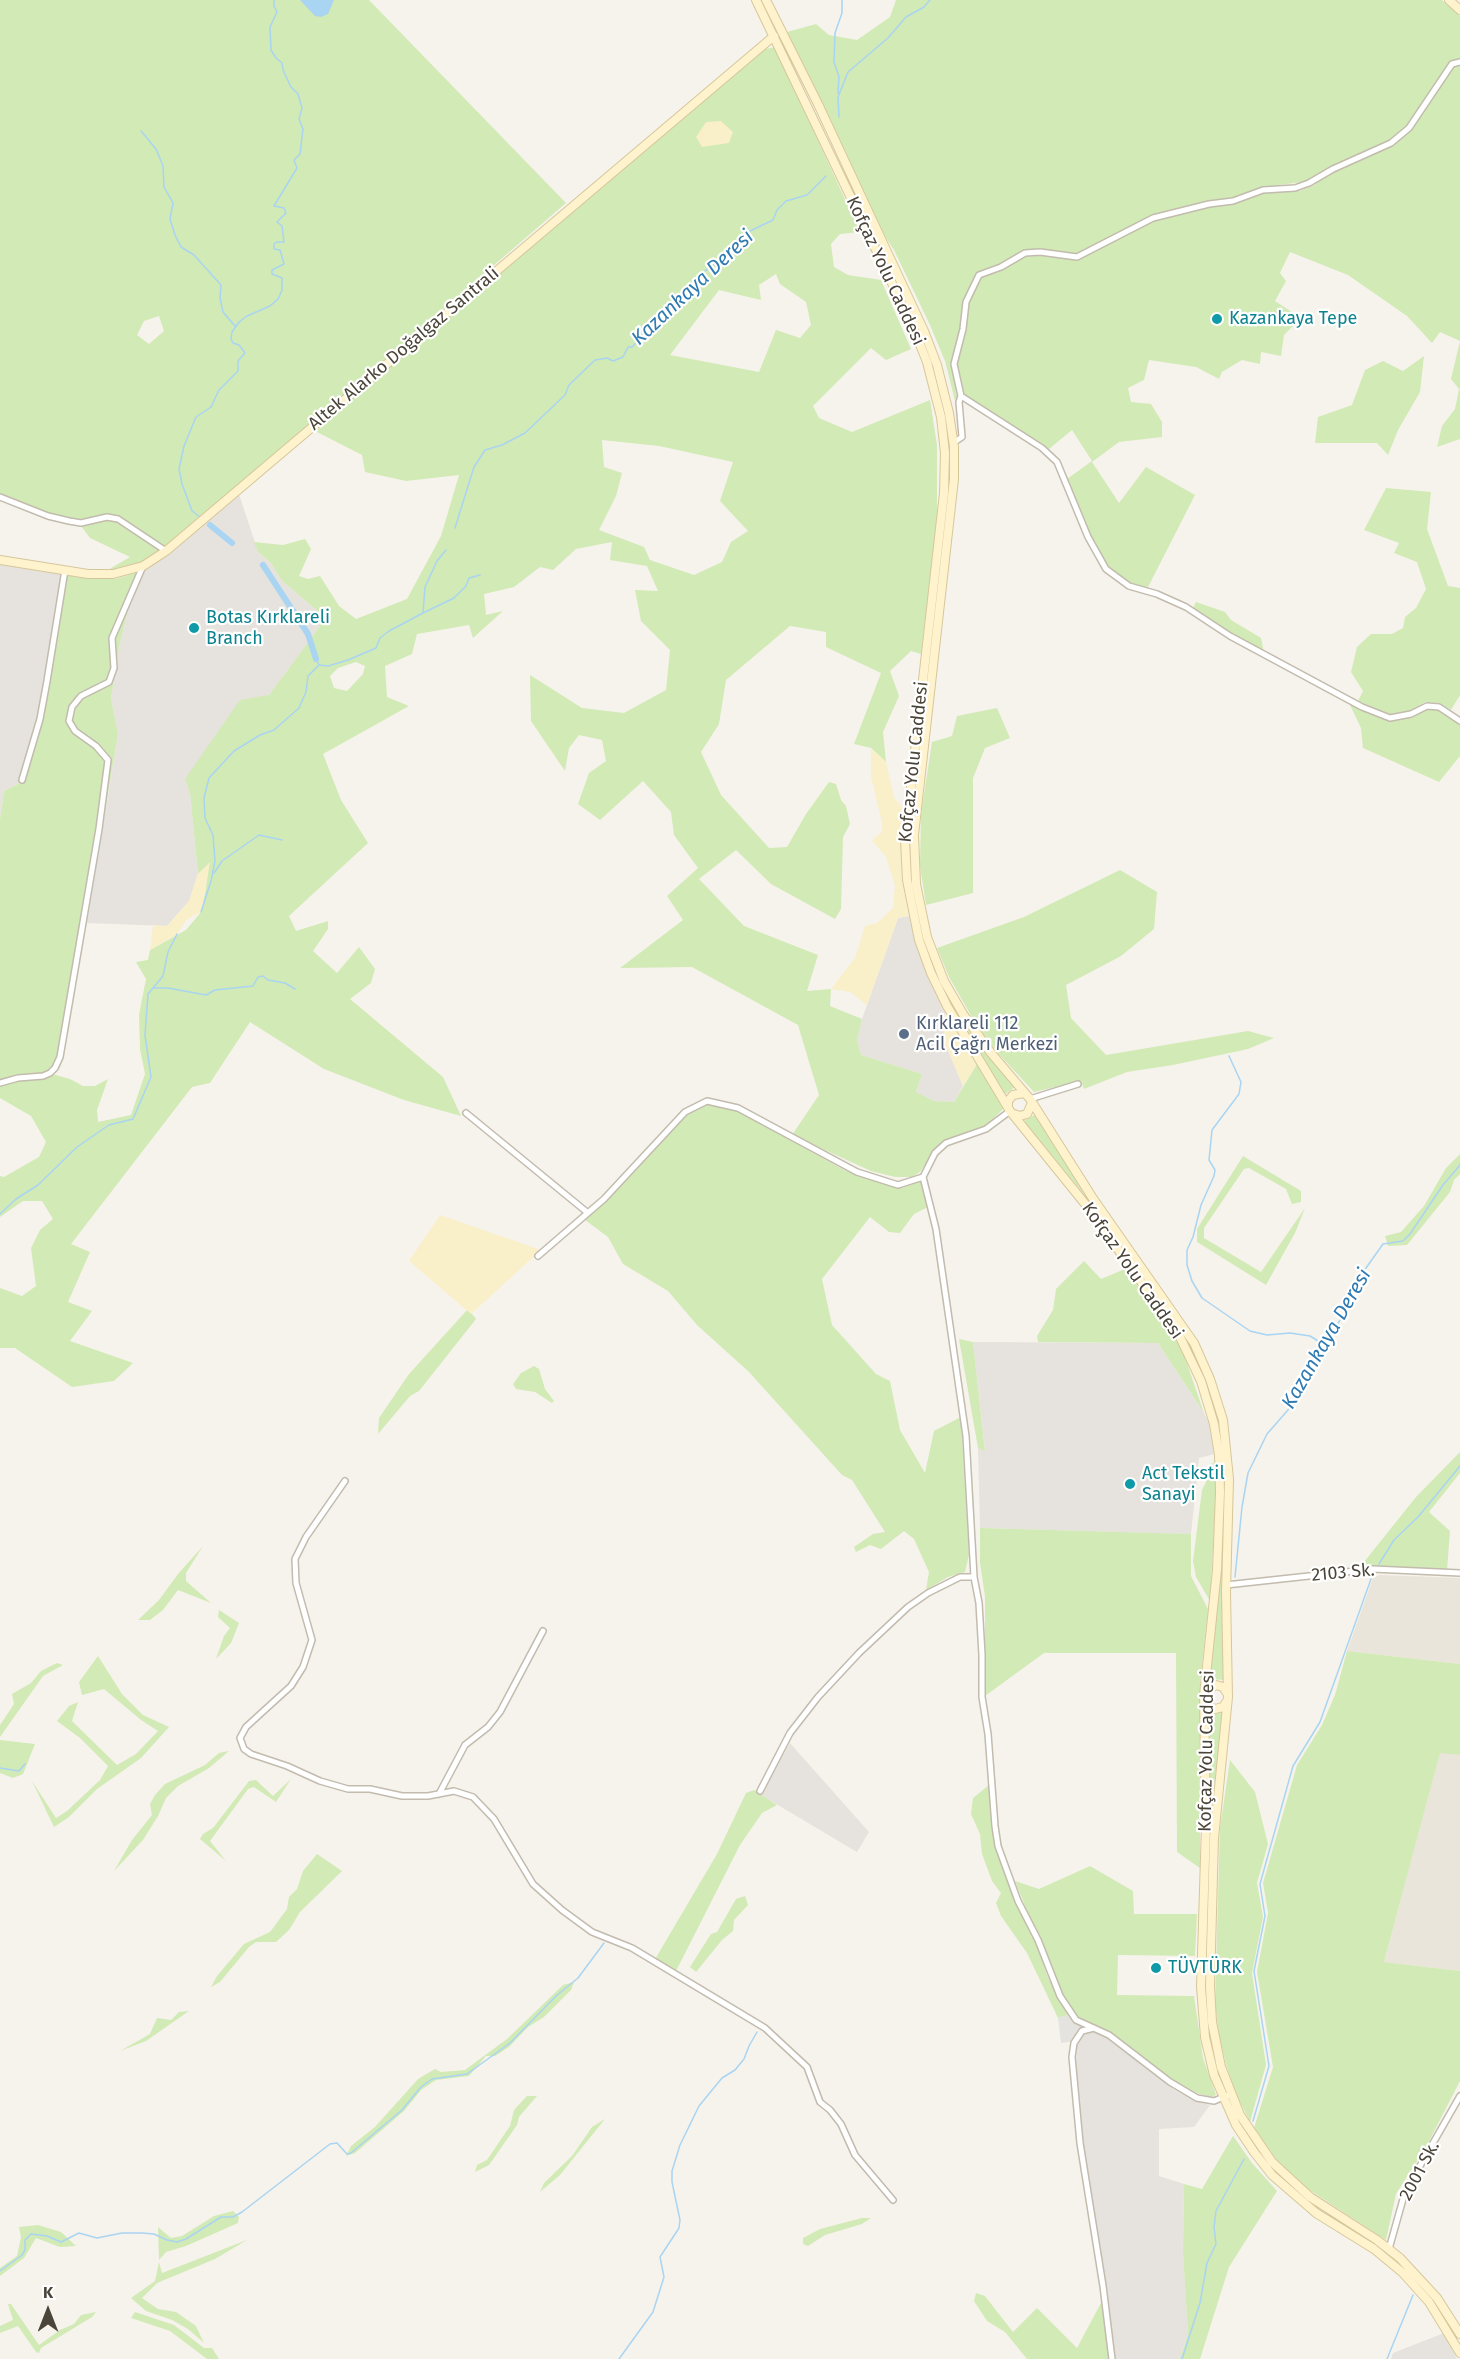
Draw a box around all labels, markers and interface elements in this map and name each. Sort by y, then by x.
street label: Kofçaz Yolu Caddesi [841,193,929,349]
water label: Kazankaya Deresi [627,225,759,351]
street label: Altek Alarko Doğalgaz Santrali [304,263,504,435]
place label: Kazankaya Tepe [1229,308,1357,330]
marker: Kazankaya Tepe [1210,312,1224,326]
place label: Botas Kırklareli Branch [206,607,330,650]
marker: Botas Kırklareli Branch [187,621,201,635]
street label: Kofçaz Yolu Caddesi [895,680,933,844]
place label: Kırklareli 112 Acil Çağrı Merkezi [916,1013,1058,1056]
marker: Kırklareli 112 Acil Çağrı Merkezi [897,1027,911,1041]
street label: Kofçaz Yolu Caddesi [1077,1198,1187,1344]
water label: Kazankaya Deresi [1277,1265,1377,1413]
place label: Act Tekstil Sanayi [1142,1463,1225,1506]
marker: Act Tekstil Sanayi [1123,1477,1137,1491]
street label: 2103 Sk. [1311,1559,1375,1587]
street label: Kofçaz Yolu Caddesi [1195,1670,1219,1832]
place label: TÜVTÜRK [1168,1957,1242,1979]
marker: TÜVTÜRK [1149,1961,1163,1975]
street label: 2001 Sk. [1395,2137,1445,2205]
north arrow [18,2281,78,2341]
text: K [43,2283,53,2302]

